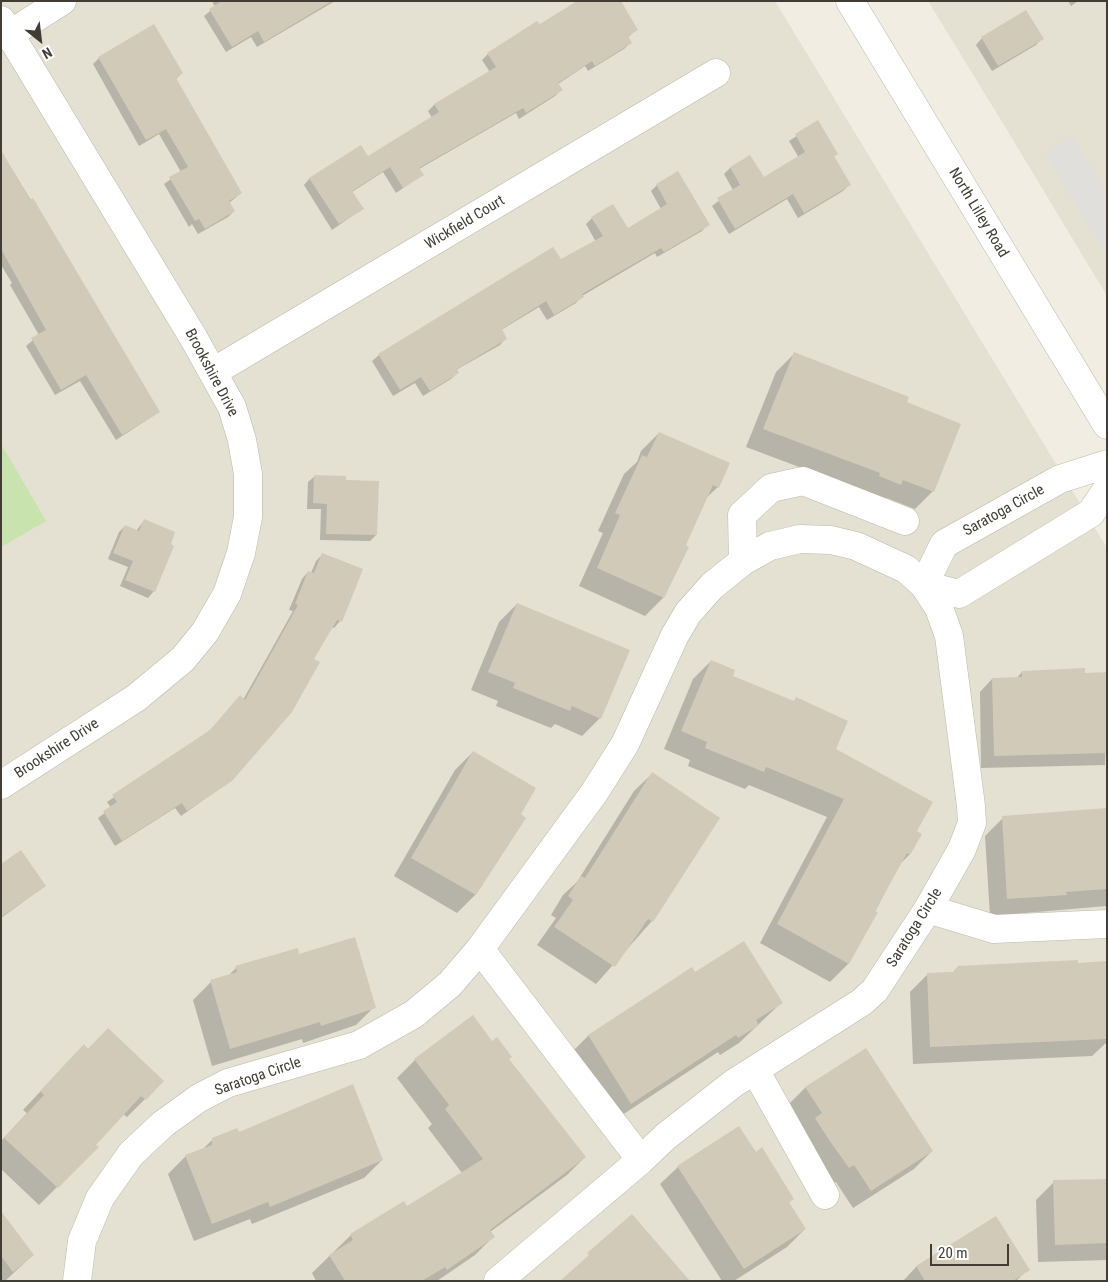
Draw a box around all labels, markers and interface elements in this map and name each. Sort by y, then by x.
north arrow [15,15,65,65]
text: N [40,44,55,62]
street label: North Lilley Road [944,165,1012,261]
street label: Wickfield Court [422,192,508,254]
street label: Brookshire Drive [180,326,242,420]
street label: Saratoga Circle [960,481,1048,541]
street label: Brookshire Drive [12,715,102,783]
street label: Saratoga Circle [884,885,946,971]
street label: Saratoga Circle [212,1054,304,1100]
scale bar [933,1234,1012,1266]
text: 20 m [938,1244,968,1262]

